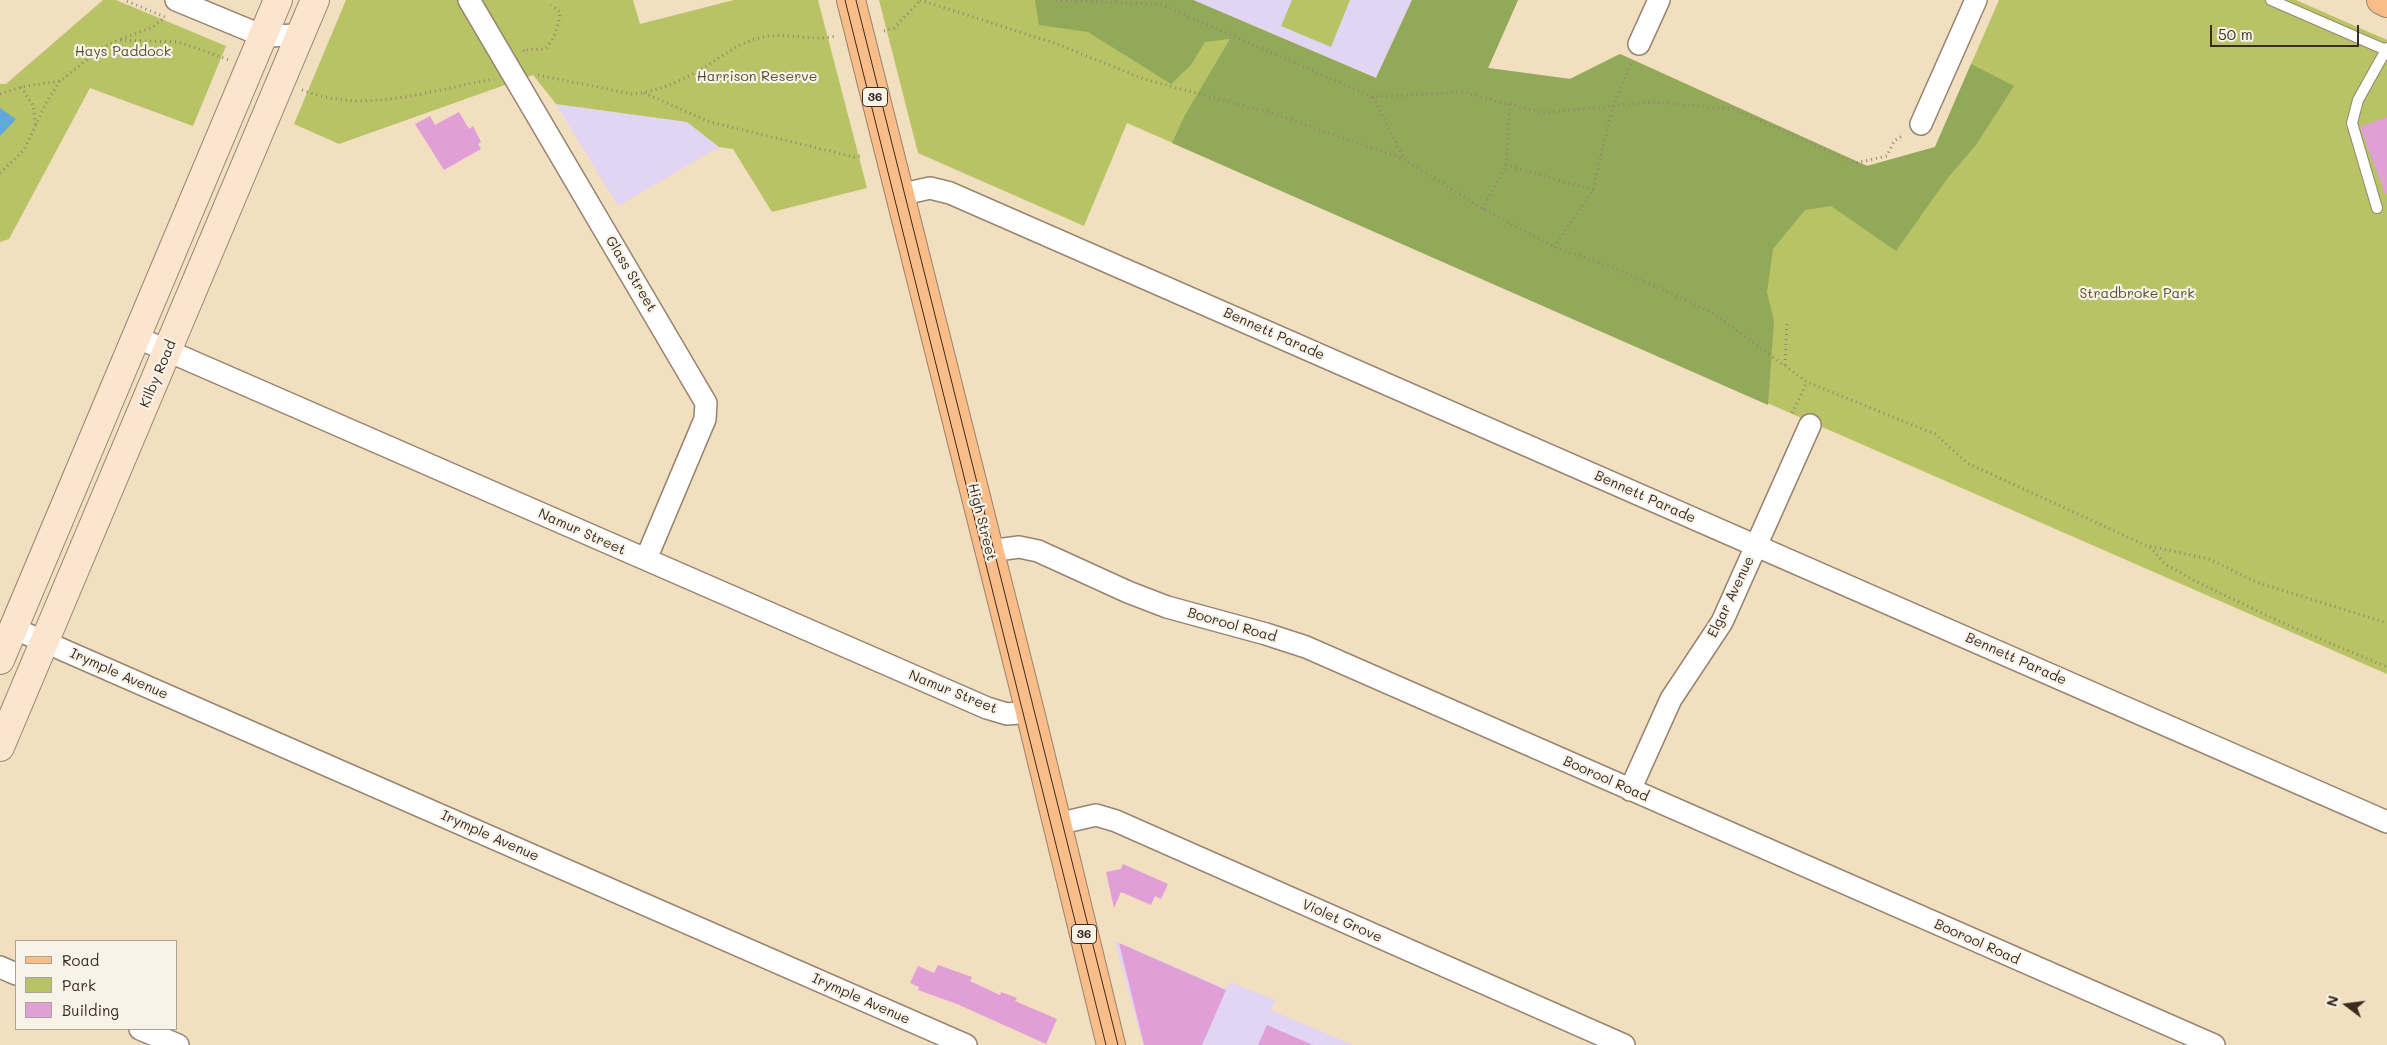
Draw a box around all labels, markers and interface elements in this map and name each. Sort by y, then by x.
scale bar [2212,15,2361,47]
text: 50 m [2218,24,2253,44]
park label: Hays Paddock [75,44,171,60]
park label: Harrison Reserve [697,69,817,85]
road number: 36 [862,88,888,106]
street label: Glass Street [602,233,660,315]
park label: Stradbroke Park [2079,286,2195,302]
street label: Bennett Parade [1221,304,1327,364]
street label: Kilby Road [136,338,180,410]
street label: Bennett Parade [1592,467,1698,527]
street label: High Street [964,481,1000,563]
street label: Namur Street [536,505,628,559]
street label: Elgar Avenue [1704,554,1758,640]
street label: Boorool Road [1186,604,1278,646]
street label: Bennett Parade [1963,629,2069,689]
street label: Irymple Avenue [67,645,171,703]
street label: Namur Street [906,667,1000,717]
street label: Boorool Road [1561,753,1651,805]
street label: Irymple Avenue [438,807,542,865]
street label: Violet Grove [1299,896,1385,946]
street label: Boorool Road [1932,916,2022,968]
road number: 36 [1072,924,1096,944]
legend [15,940,178,1030]
text: Road [62,950,99,970]
street label: Irymple Avenue [809,970,913,1028]
text: Park [62,975,96,995]
north arrow [2322,980,2372,1030]
text: N [2321,993,2343,1009]
text: Building [62,1000,119,1020]

